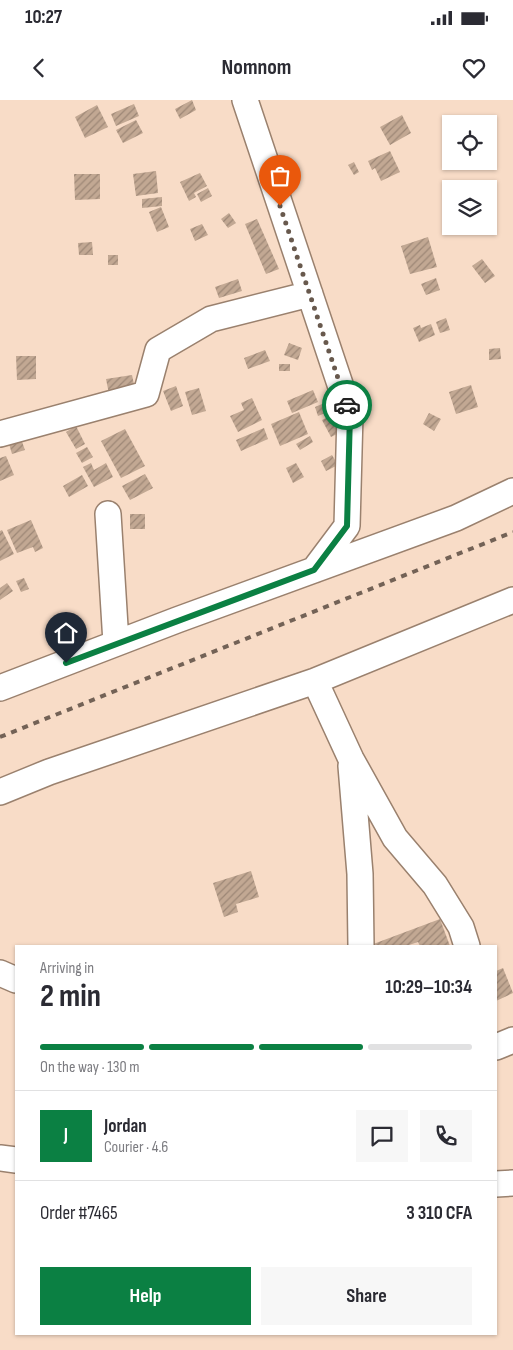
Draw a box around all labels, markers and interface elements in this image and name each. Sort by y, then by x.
text: 10:27 [25,6,62,29]
icon: back [25,54,53,82]
text: Nomnom [222,54,291,81]
icon: heart [460,54,488,82]
map controls [442,115,497,235]
button: locate [442,115,497,170]
pin [259,155,301,206]
icon: bag [266,162,294,190]
button: layers [442,180,497,235]
courier [322,380,372,430]
icon: car [333,391,361,419]
pin [45,612,87,663]
icon: home [52,619,80,647]
text: Arriving in [40,959,94,978]
text: 10:29–10:34 [385,976,472,999]
text: 2 min [40,977,101,1016]
text: On the way · 130 m [40,1058,139,1077]
button: chat [356,1110,408,1162]
button: phone [420,1110,472,1162]
text: Jordan [104,1115,147,1138]
text: J [64,1124,68,1147]
text: Courier · 4.6 [104,1138,168,1157]
text: Order #7465 [40,1202,118,1225]
text: 3 310 CFA [406,1202,472,1225]
button: Help [40,1267,251,1325]
button: Share [261,1267,472,1325]

